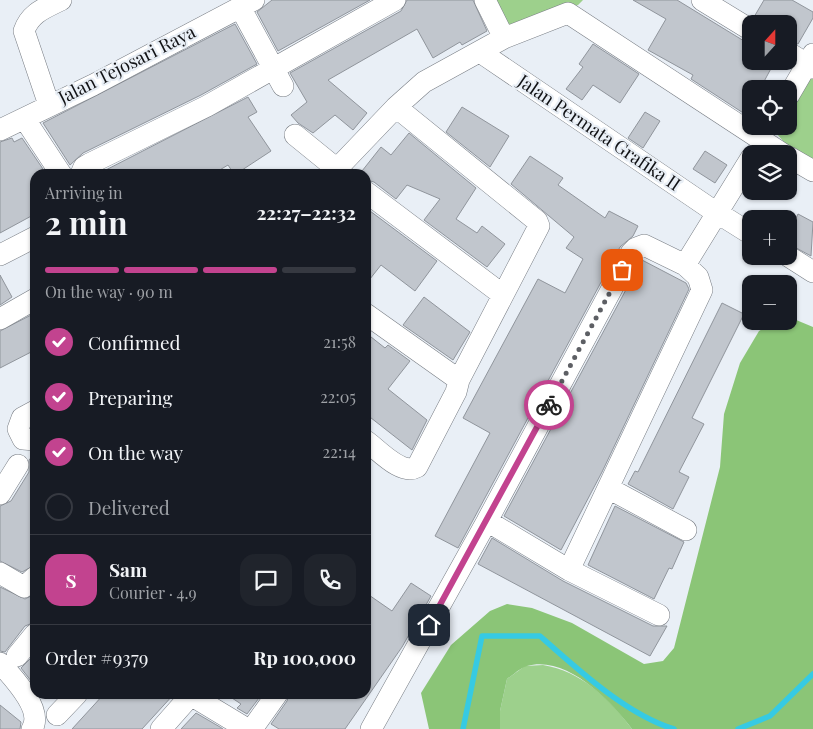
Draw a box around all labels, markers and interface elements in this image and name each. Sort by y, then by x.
north arrow [742,15,798,70]
map controls [742,15,797,330]
street label: Jalan Tejosari Raya [53,19,199,109]
street label: Jalan Permata Grafika II [513,68,686,196]
button: locate [742,80,797,135]
button: layers [742,145,797,200]
text: Arriving in [45,182,123,203]
text: 22:27–22:32 [256,199,356,225]
text: 2 min [45,200,128,243]
button: + [742,210,797,265]
pin [601,249,643,291]
icon: bag [608,256,636,284]
button: − [742,275,797,330]
text: On the way · 90 m [45,281,173,302]
icon: check [45,328,73,356]
text: Confirmed [88,329,181,355]
text: 21:58 [323,331,356,352]
courier [524,380,574,430]
icon: check [45,383,73,411]
text: Preparing [88,384,173,410]
text: 22:05 [320,386,356,407]
icon: bike [535,391,563,419]
icon: check [45,438,73,466]
text: On the way [88,439,183,465]
text: 22:14 [323,441,356,462]
text: Delivered [88,494,170,520]
button: chat [240,554,292,606]
button: phone [304,554,356,606]
text: Sam [109,556,147,582]
text: S [65,567,77,593]
text: Courier · 4.9 [109,582,197,603]
pin [408,604,450,646]
icon: home [415,611,443,639]
text: Order #9379 [45,644,148,670]
text: Rp 100,000 [253,644,356,670]

